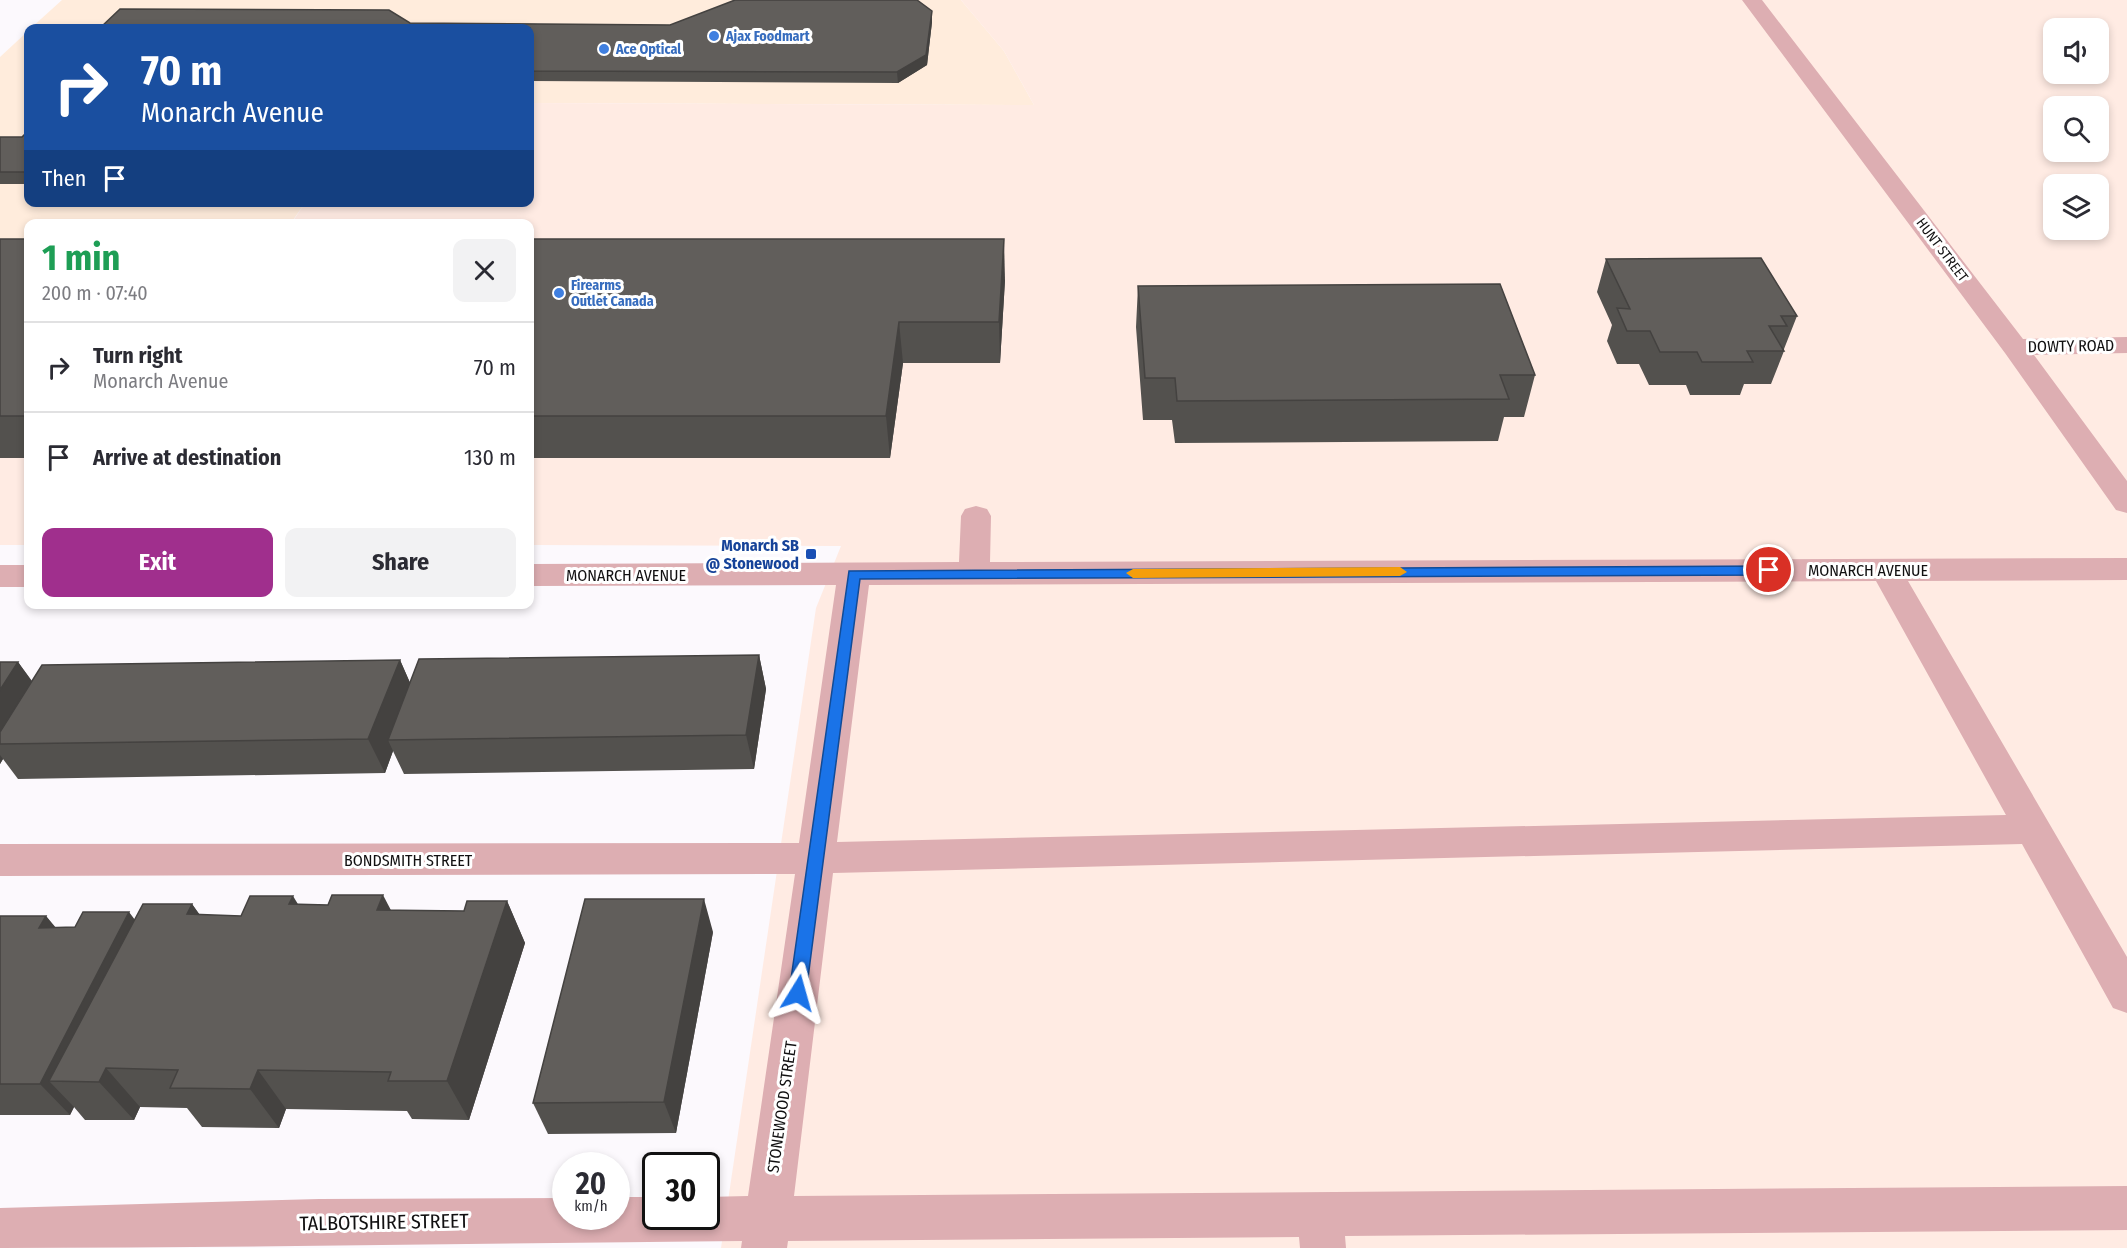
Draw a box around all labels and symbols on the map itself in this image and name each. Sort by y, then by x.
place label: Ajax Foodmart [725,28,811,45]
marker: Ajax Foodmart [707,29,721,43]
place label: Ace Optical [615,41,681,58]
marker: Ace Optical [597,42,611,56]
street label: HUNT STREET [1913,215,1972,286]
place label: Firearms Outlet Canada [571,277,654,310]
marker: Firearms Outlet Canada [552,286,566,300]
street label: DOWTY ROAD [2028,336,2114,356]
place label: Monarch SB @ Stonewood [705,536,799,573]
pin [1743,544,1794,595]
marker: Monarch SB @ Stonewood [804,547,818,561]
street label: MONARCH AVENUE [1808,561,1928,580]
street label: MONARCH AVENUE [566,566,686,585]
street label: BONDSMITH STREET [344,851,473,870]
position arrow [766,961,830,1025]
street label: STONEWOOD STREET [763,1039,801,1174]
speed limit sign: 30 [642,1152,720,1230]
street label: TALBOTSHIRE STREET [299,1209,470,1235]

